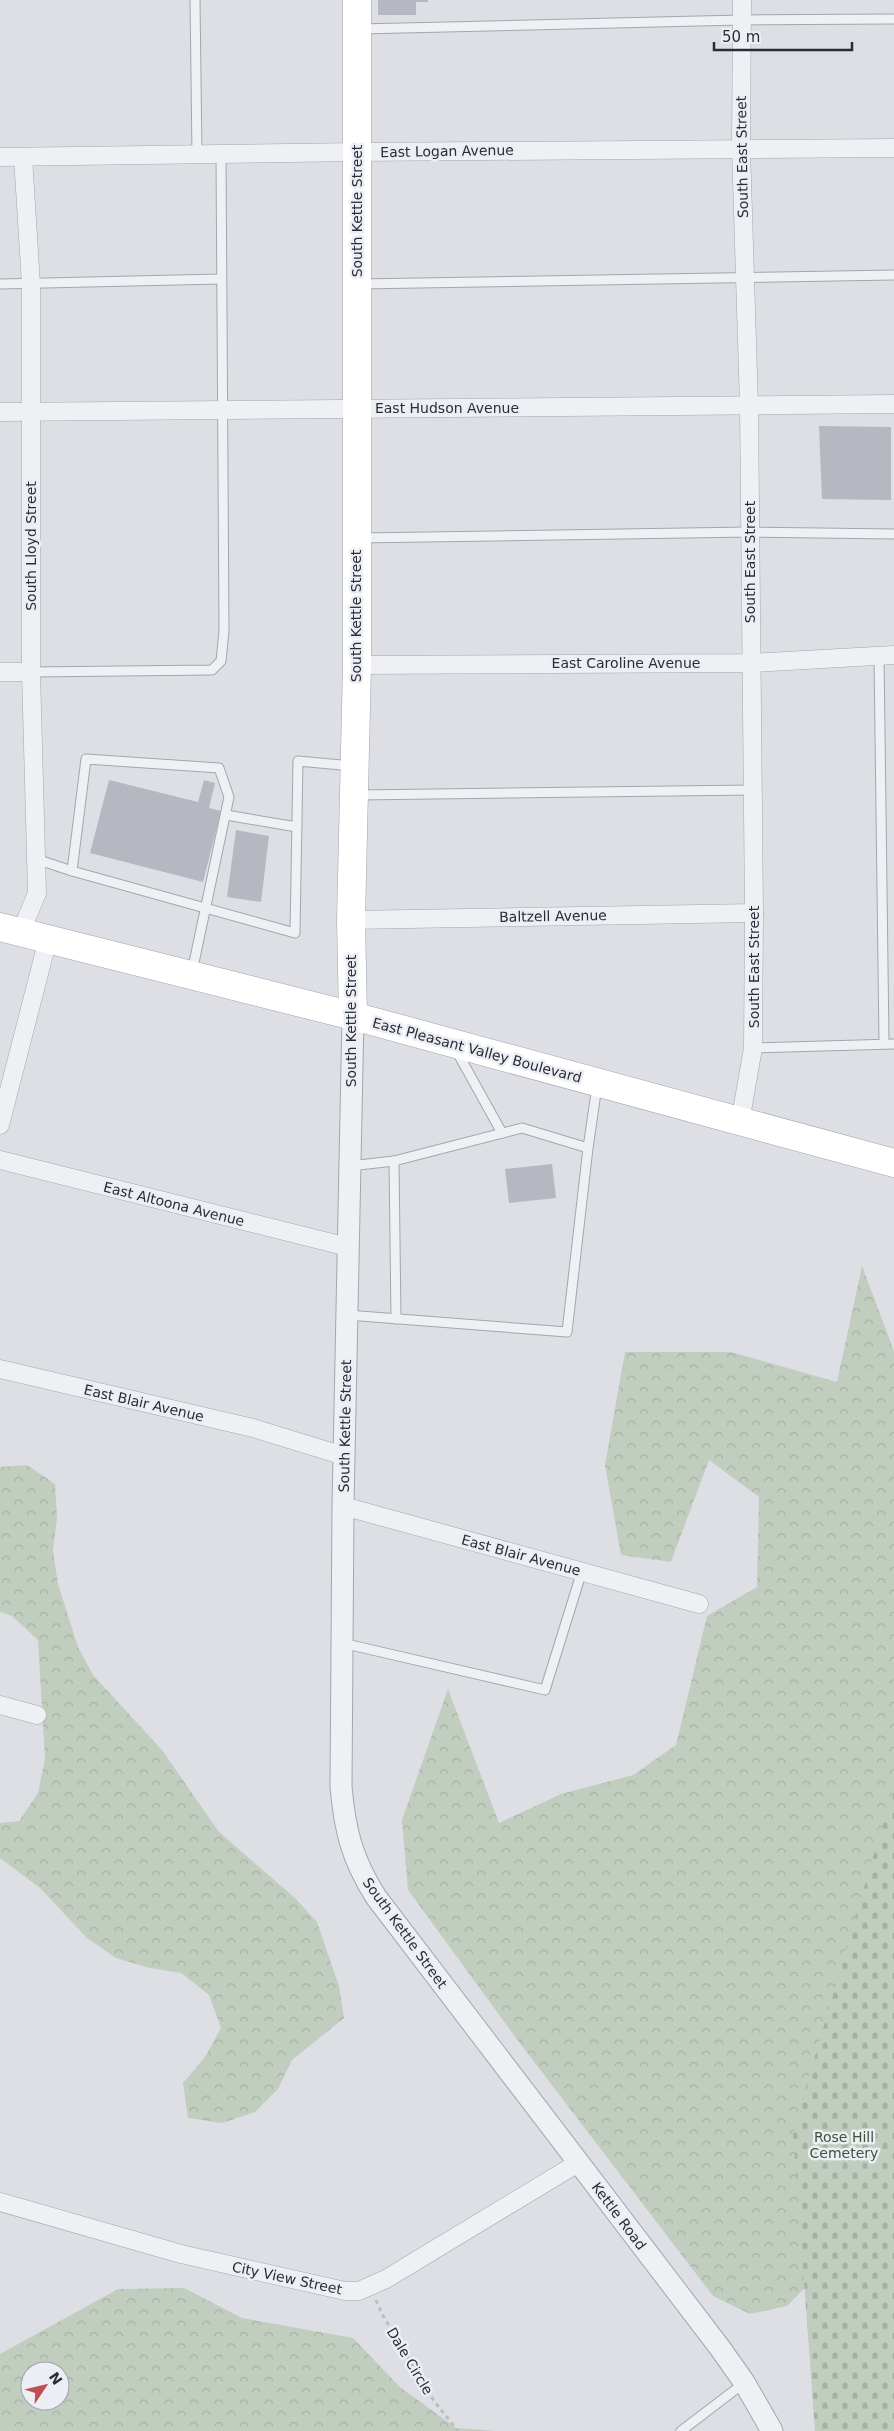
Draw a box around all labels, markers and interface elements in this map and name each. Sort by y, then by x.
scale bar [714,20,852,52]
text: 50 m [722,28,760,46]
street label: South East Street [733,95,751,218]
street label: East Logan Avenue [380,142,514,160]
street label: South Kettle Street [349,144,365,277]
street label: East Hudson Avenue [375,400,519,416]
street label: South Lloyd Street [23,481,39,611]
street label: South East Street [742,500,758,623]
street label: South Kettle Street [348,549,364,682]
street label: East Caroline Avenue [552,655,700,671]
street label: South East Street [746,905,762,1028]
street label: Baltzell Avenue [499,907,607,925]
street label: South Kettle Street [343,954,359,1087]
street label: East Pleasant Valley Boulevard [371,1014,583,1086]
street label: East Altoona Avenue [102,1179,246,1229]
street label: South Kettle Street [336,1359,354,1492]
street label: East Blair Avenue [82,1381,206,1425]
street label: East Blair Avenue [460,1531,582,1579]
street label: South Kettle Street [360,1875,451,1992]
park label: Rose Hill Cemetery [810,2129,878,2161]
street label: Kettle Road [588,2179,650,2253]
street label: City View Street [231,2259,344,2298]
street label: Dale Circle [384,2324,436,2398]
north arrow [20,2361,70,2411]
text: N [46,2369,66,2388]

